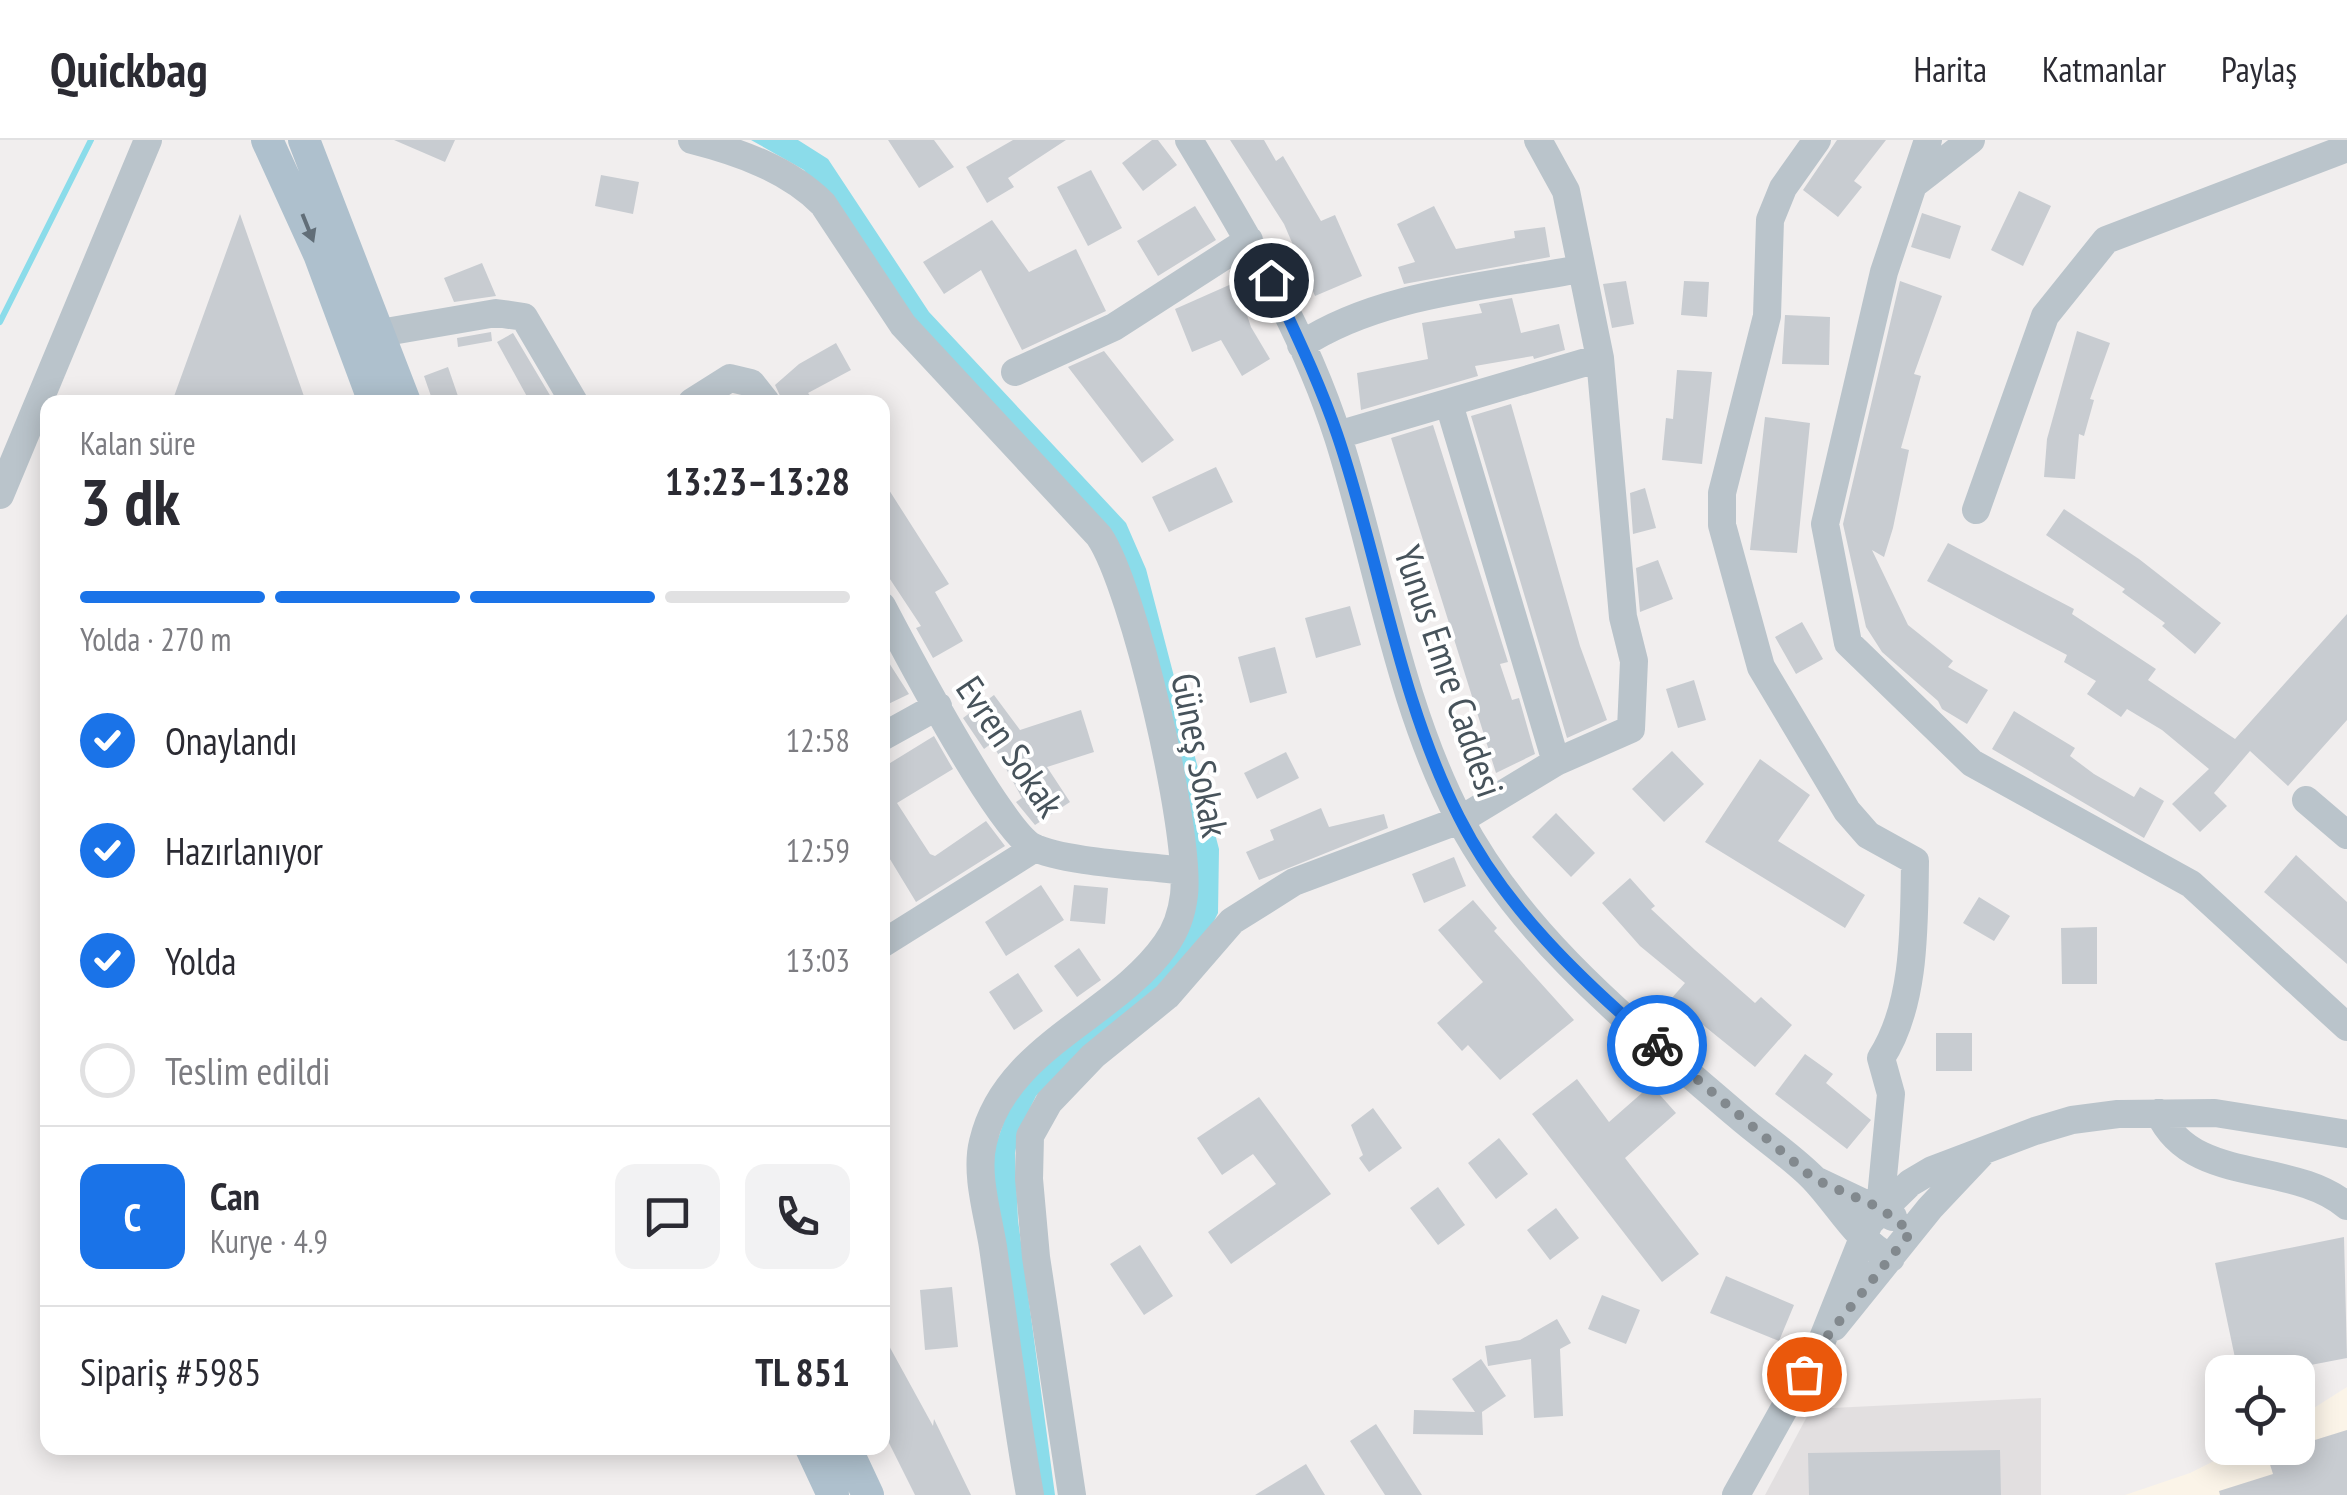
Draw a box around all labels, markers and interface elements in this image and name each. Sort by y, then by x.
text: Quickbag [50,38,208,100]
text: Harita [1913,46,1987,92]
text: Katmanlar [2042,46,2166,92]
text: Paylaş [2221,46,2297,92]
one-way arrow [301,214,317,244]
pin [1229,238,1314,323]
icon: home [1244,253,1299,308]
text: Kalan süre [80,422,196,464]
text: 13:23–13:28 [665,456,850,505]
text: 3 dk [80,459,180,543]
street label: Yunus Emre Caddesi [1384,539,1516,803]
text: Yolda · 270 m [80,618,231,660]
street label: Evren Sokak [946,666,1076,826]
street label: Güneş Sokak [1161,669,1241,841]
icon: check [80,713,135,768]
text: Onaylandı [165,716,297,765]
text: 12:58 [786,719,850,761]
icon: check [80,823,135,878]
text: Hazırlanıyor [165,826,323,875]
text: 12:59 [786,829,850,871]
icon: check [80,933,135,988]
text: Yolda [165,936,236,985]
text: 13:03 [786,939,850,981]
courier [1607,995,1707,1095]
icon: bike [1630,1018,1685,1073]
text: Teslim edildi [165,1046,330,1095]
button: chat [615,1164,720,1269]
button: phone [745,1164,850,1269]
text: Can [210,1171,260,1220]
text: C [124,1192,141,1241]
text: Kurye · 4.9 [210,1220,328,1262]
pin [1762,1332,1847,1417]
text: Sipariş #5985 [80,1347,261,1396]
text: TL 851 [755,1347,850,1396]
icon: bag [1777,1347,1832,1402]
map controls [2205,1355,2315,1465]
button: locate [2205,1355,2315,1465]

